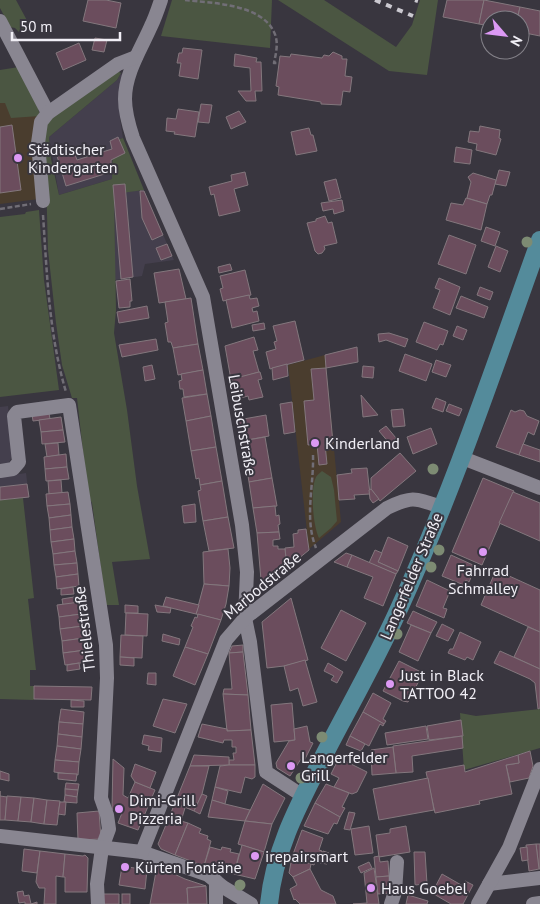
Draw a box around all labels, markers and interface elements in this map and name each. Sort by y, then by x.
scale bar [12,10,120,42]
north arrow [480,10,530,60]
text: 50 m [20,17,53,36]
text: N [506,33,527,49]
place label: Städtischer Kindergarten [28,139,118,177]
marker: Städtischer Kindergarten [12,152,24,164]
street label: Leibuschstraße [224,373,262,477]
place label: Kinderland [325,433,400,453]
marker: Kinderland [309,437,321,449]
street label: Langerfelder Straße [375,510,447,642]
marker: Fahrrad Schmalley [477,546,489,558]
street label: Marbodstraße [219,547,305,623]
place label: Fahrrad Schmalley [448,560,519,598]
street label: Thielestraße [69,585,99,673]
place label: Just in Black TATTOO 42 [399,665,484,703]
marker: Just in Black TATTOO 42 [384,678,396,690]
place label: Langerfelder Grill [301,747,388,785]
marker: Langerfelder Grill [285,760,297,772]
place label: Dimi-Grill Pizzeria [129,790,196,828]
marker: Dimi-Grill Pizzeria [113,803,125,815]
place label: irepairsmart [265,846,349,866]
marker: irepairsmart [249,850,261,862]
place label: Kürten Fontäne [135,857,242,877]
marker: Kürten Fontäne [119,861,131,873]
place label: Haus Goebel [381,878,468,898]
marker: Haus Goebel [365,882,377,894]

